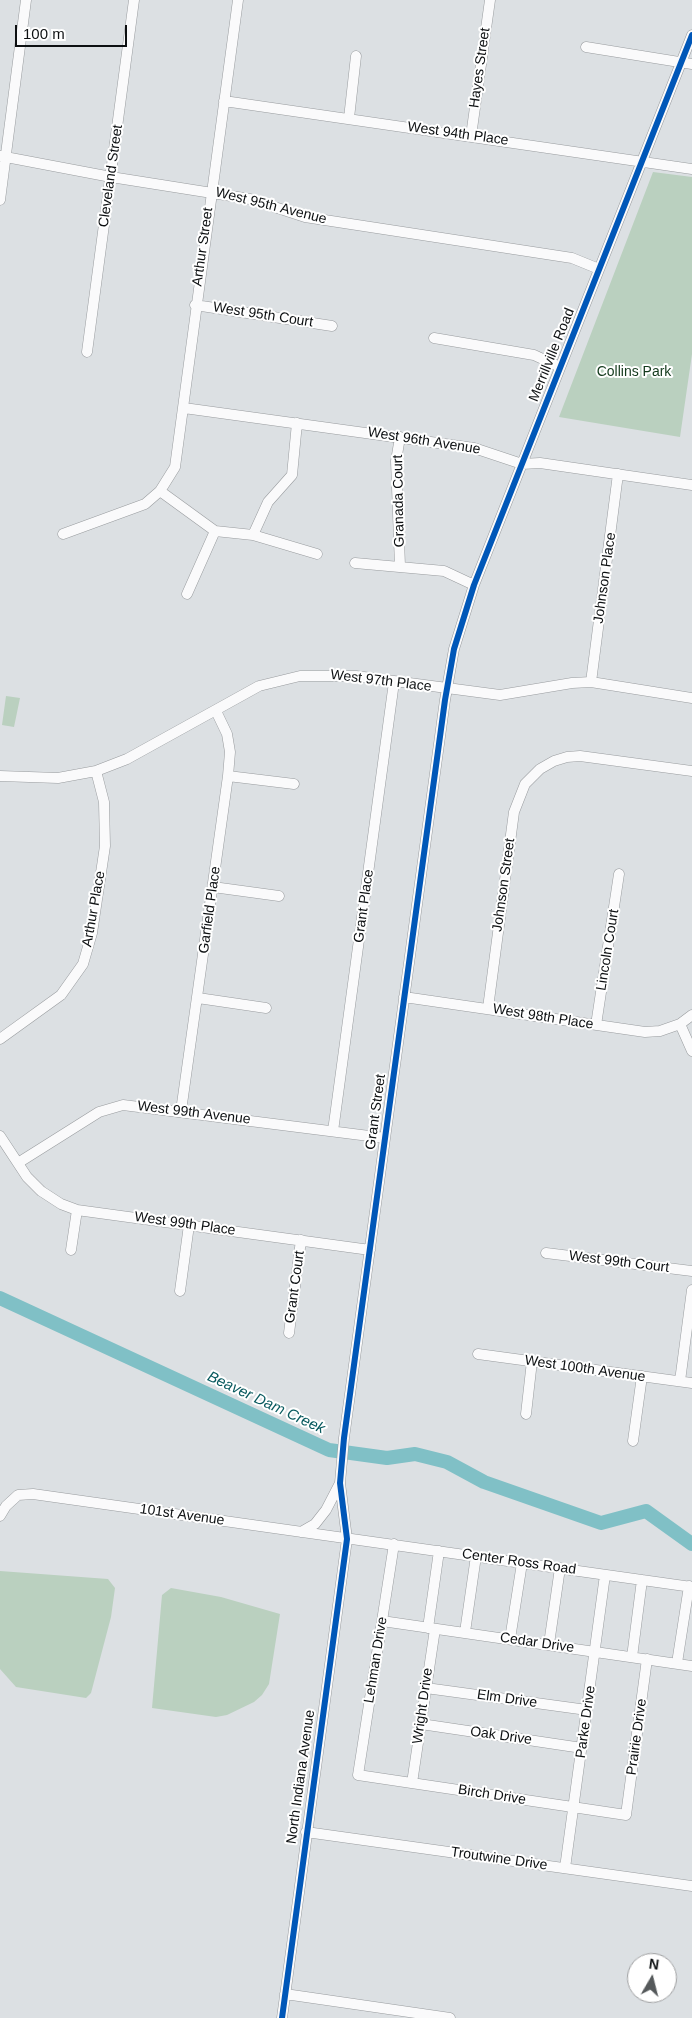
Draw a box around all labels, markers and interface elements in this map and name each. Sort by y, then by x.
scale bar [18,15,130,47]
text: 100 m [23,25,65,42]
street label: Hayes Street [466,27,494,109]
street label: West 94th Place [406,119,510,149]
street label: Cleveland Street [95,124,127,228]
street label: West 95th Avenue [214,184,328,228]
street label: Arthur Street [189,207,217,287]
street label: West 95th Court [212,299,314,331]
street label: Merrillville Road [526,306,578,404]
park label: Collins Park [597,364,671,380]
street label: West 96th Avenue [366,424,482,458]
street label: Granada Court [390,455,408,547]
street label: Johnson Place [590,531,620,625]
street label: West 97th Place [330,666,432,696]
street label: Johnson Street [489,837,519,933]
street label: Garfield Place [196,865,224,955]
street label: Grant Place [351,868,377,944]
street label: Arthur Place [79,870,109,948]
street label: Lincoln Court [593,908,623,992]
street label: West 98th Place [491,1001,595,1033]
street label: Grant Street [362,1073,390,1151]
street label: West 99th Avenue [136,1098,252,1128]
street label: West 99th Place [133,1209,237,1239]
street label: West 99th Court [568,1248,670,1276]
street label: Grant Court [282,1250,308,1324]
street label: West 100th Avenue [524,1352,646,1386]
water label: Beaver Dam Creek [204,1368,328,1438]
street label: 101st Avenue [139,1501,225,1529]
street label: Center Ross Road [461,1546,577,1578]
street label: Lehman Drive [361,1616,391,1704]
street label: Cedar Drive [499,1629,575,1657]
street label: Wright Drive [409,1667,437,1745]
street label: Parke Drive [573,1685,599,1759]
street label: Elm Drive [476,1686,538,1712]
street label: Prairie Drive [623,1698,651,1776]
street label: North Indiana Avenue [283,1709,319,1845]
street label: Oak Drive [469,1723,533,1749]
street label: Birch Drive [457,1781,527,1809]
street label: Troutwine Drive [450,1844,548,1874]
north arrow [627,1953,677,2003]
text: N [648,1956,660,1973]

